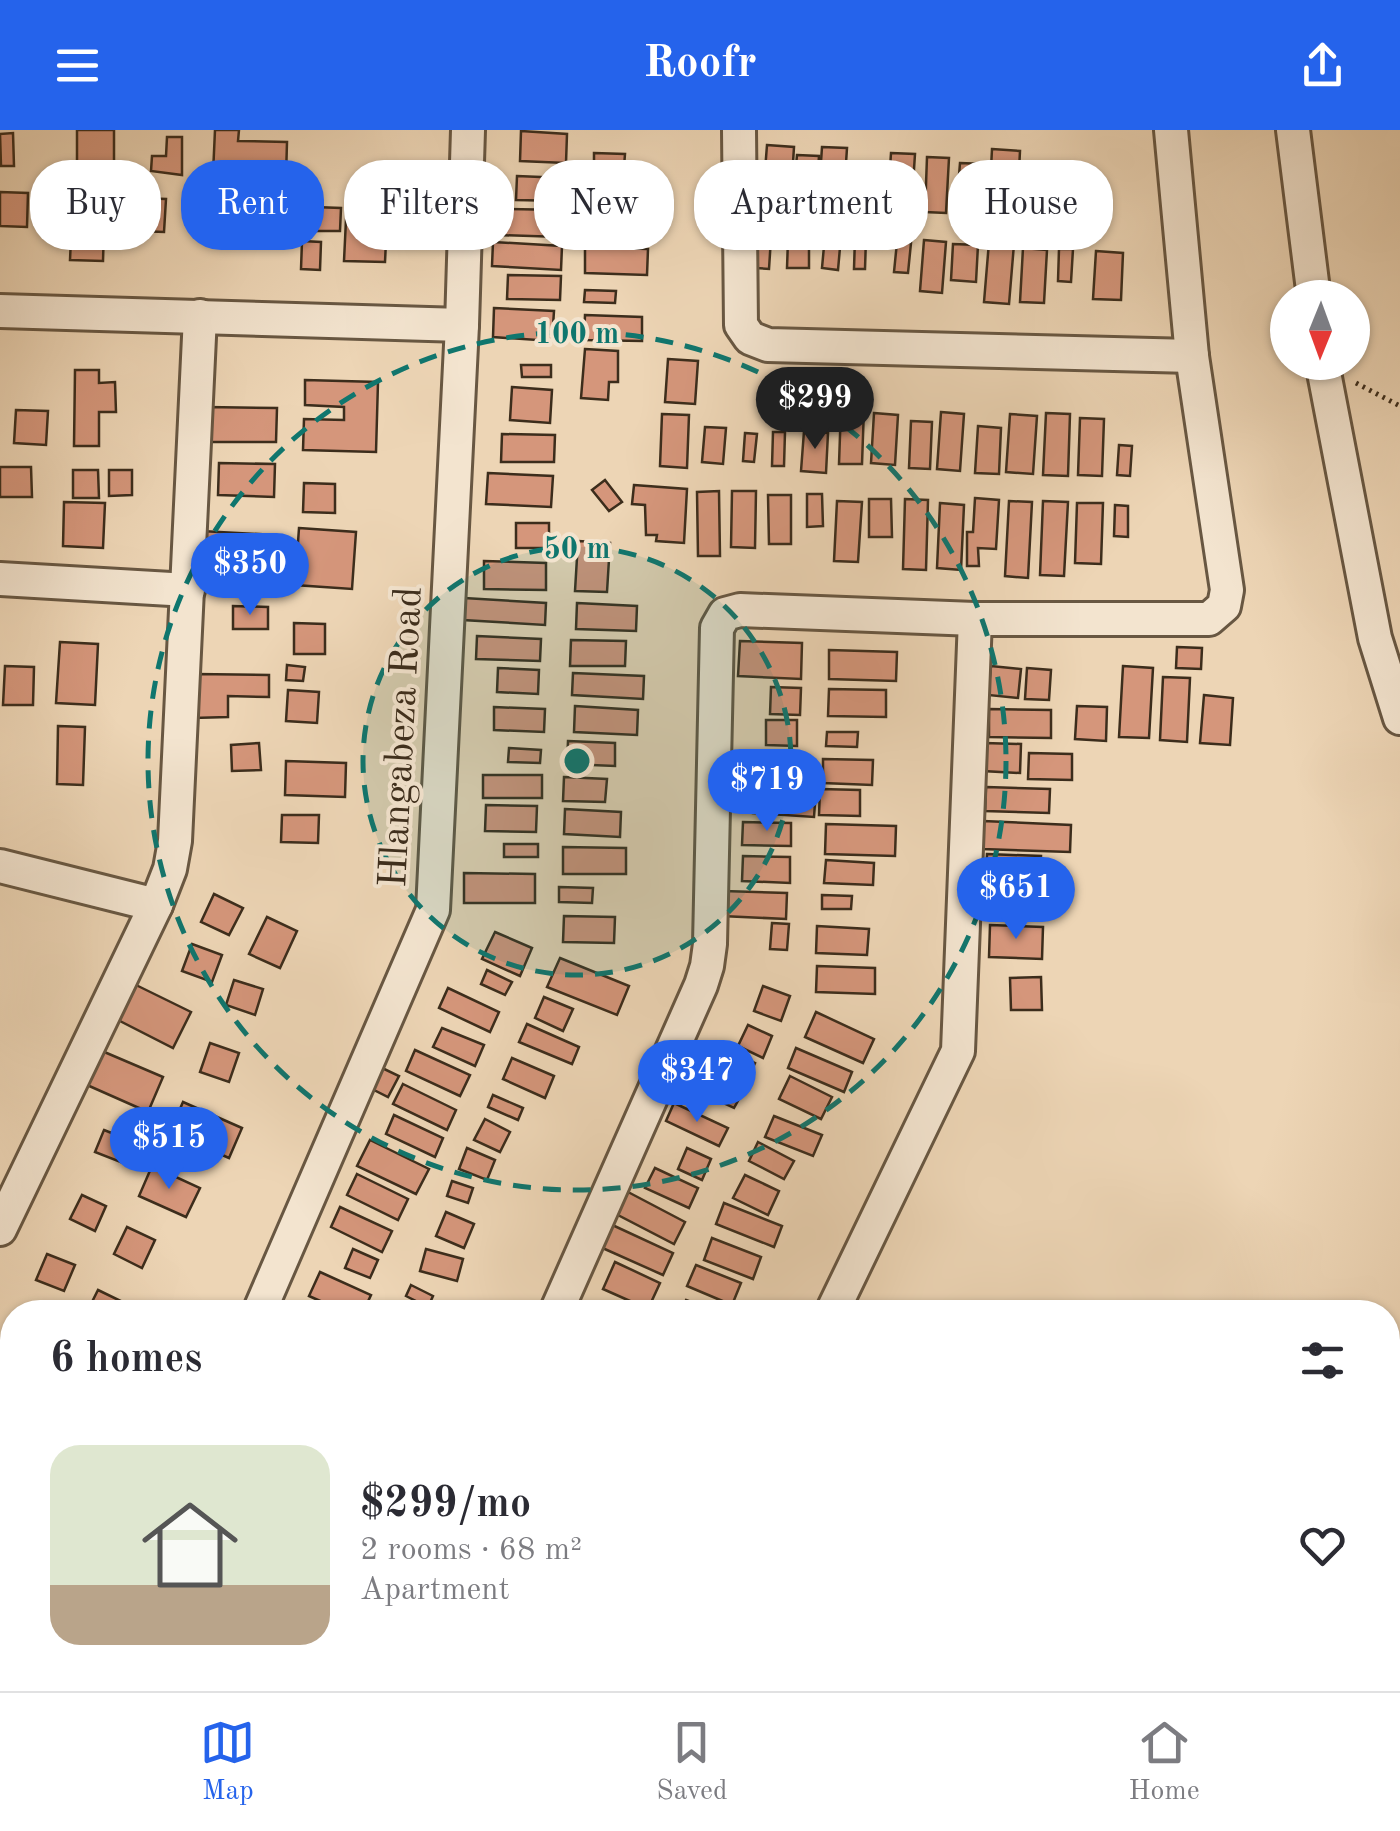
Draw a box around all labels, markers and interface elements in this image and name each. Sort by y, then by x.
icon: menu [50,38,105,93]
icon: share [1295,38,1350,93]
text: Roofr [643,42,757,87]
chip: Buy [30,160,161,250]
chip: Rent [181,160,324,250]
chip: Filters [344,160,514,250]
chip: New [534,160,674,250]
chip: Apartment [694,160,928,250]
chip: House [948,160,1113,250]
north arrow [1270,280,1370,380]
map controls [1270,280,1370,380]
text: 100 m [535,320,619,350]
pin: $299 [756,367,874,452]
text: $299 [778,383,852,415]
pin: $350 [191,533,309,618]
text: 50 m [543,535,611,565]
text: $350 [213,549,287,581]
street label: Hlangabeza Road [375,586,431,889]
centre of rings [559,743,595,779]
pin: $719 [708,749,826,834]
text: $719 [730,765,804,797]
pin: $651 [957,857,1075,942]
text: $651 [979,873,1053,905]
pin: $347 [638,1040,756,1125]
text: $347 [660,1056,734,1088]
pin: $515 [110,1107,228,1192]
text: $515 [132,1123,206,1155]
icon: filters [1295,1333,1350,1388]
text: 6 homes [50,1339,202,1381]
text: $299/mo [360,1484,531,1526]
icon: home [130,1485,250,1605]
icon: heart [1295,1518,1350,1573]
text: 2 rooms · 68 m² [360,1535,582,1567]
text: Apartment [360,1575,510,1607]
tab: Map [200,1715,255,1810]
tab: Saved [656,1715,728,1810]
tab: Home [1128,1715,1200,1810]

